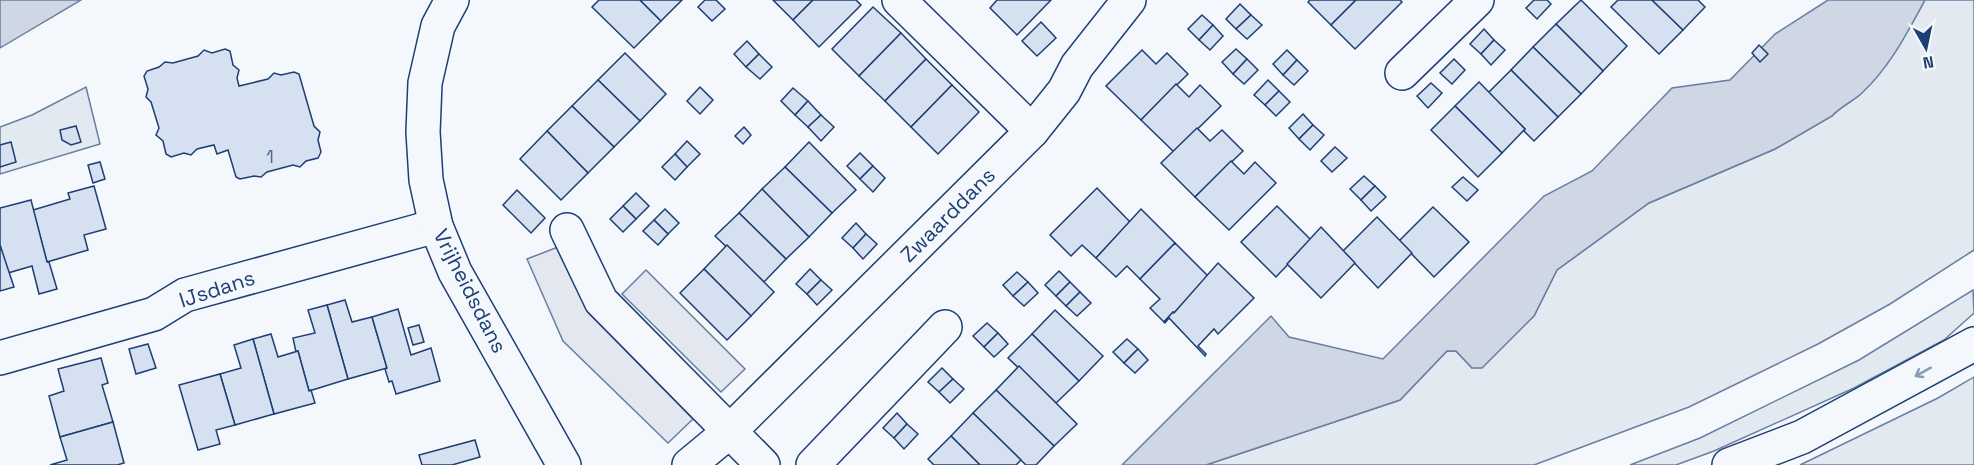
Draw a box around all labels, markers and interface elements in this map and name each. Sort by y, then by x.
north arrow [1896,18,1956,78]
text: N [1921,51,1935,74]
house number: 1 [266,145,274,168]
street label: Zwaarddans [895,162,1001,268]
street label: Vrijheidsdans [428,224,513,357]
street label: IJsdans [175,264,258,313]
one-way arrow [1914,367,1932,378]

